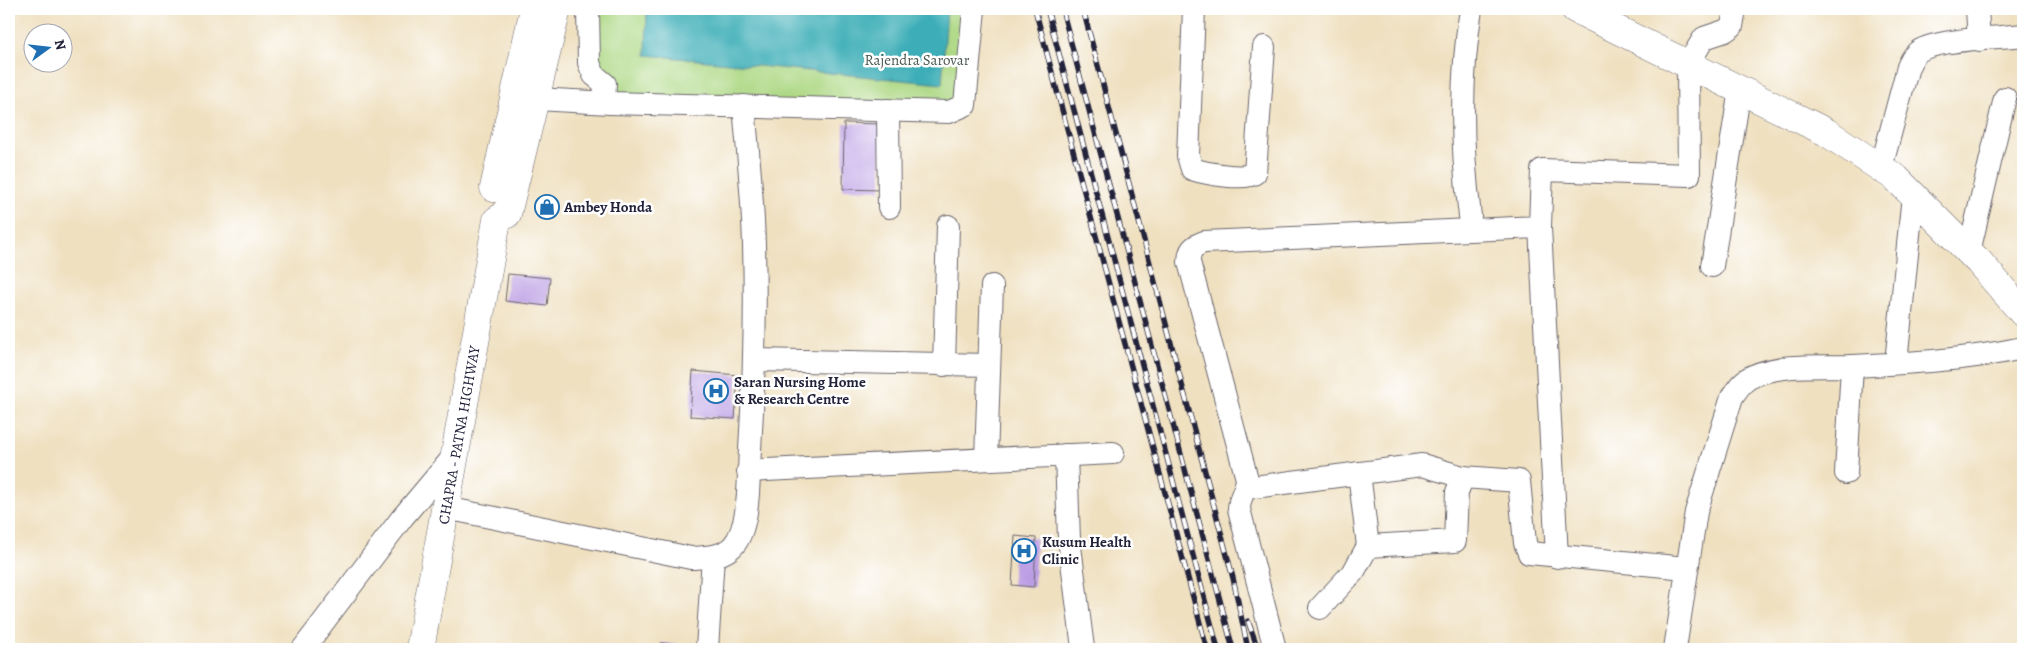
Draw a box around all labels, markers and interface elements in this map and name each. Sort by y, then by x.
north arrow [22,22,72,72]
text: N [50,37,71,52]
park label: Rajendra Sarovar [865,50,970,70]
shop icon: Ambey Honda [534,194,560,220]
place label: Ambey Honda [563,197,653,217]
street label: CHAPRA - PATNA HIGHWAY [433,343,485,526]
place label: Saran Nursing Home & Research Centre [734,372,866,409]
hospital icon: Saran Nursing Home & Research Centre [703,378,729,404]
place label: Kusum Health Clinic [1042,532,1131,569]
hospital icon: Kusum Health Clinic [1011,538,1037,564]

